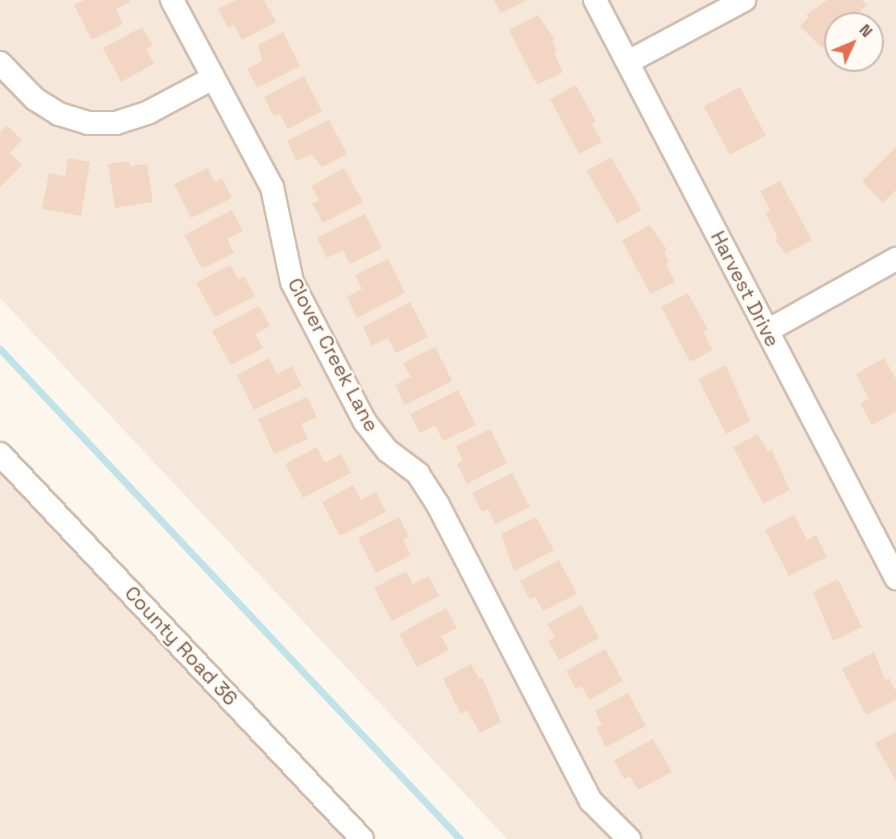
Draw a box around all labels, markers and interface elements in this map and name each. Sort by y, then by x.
north arrow [824,12,884,72]
text: N [855,19,877,42]
street label: Harvest Drive [705,227,785,351]
street label: Clover Creek Lane [282,274,384,436]
street label: County Road 36 [120,581,242,711]

